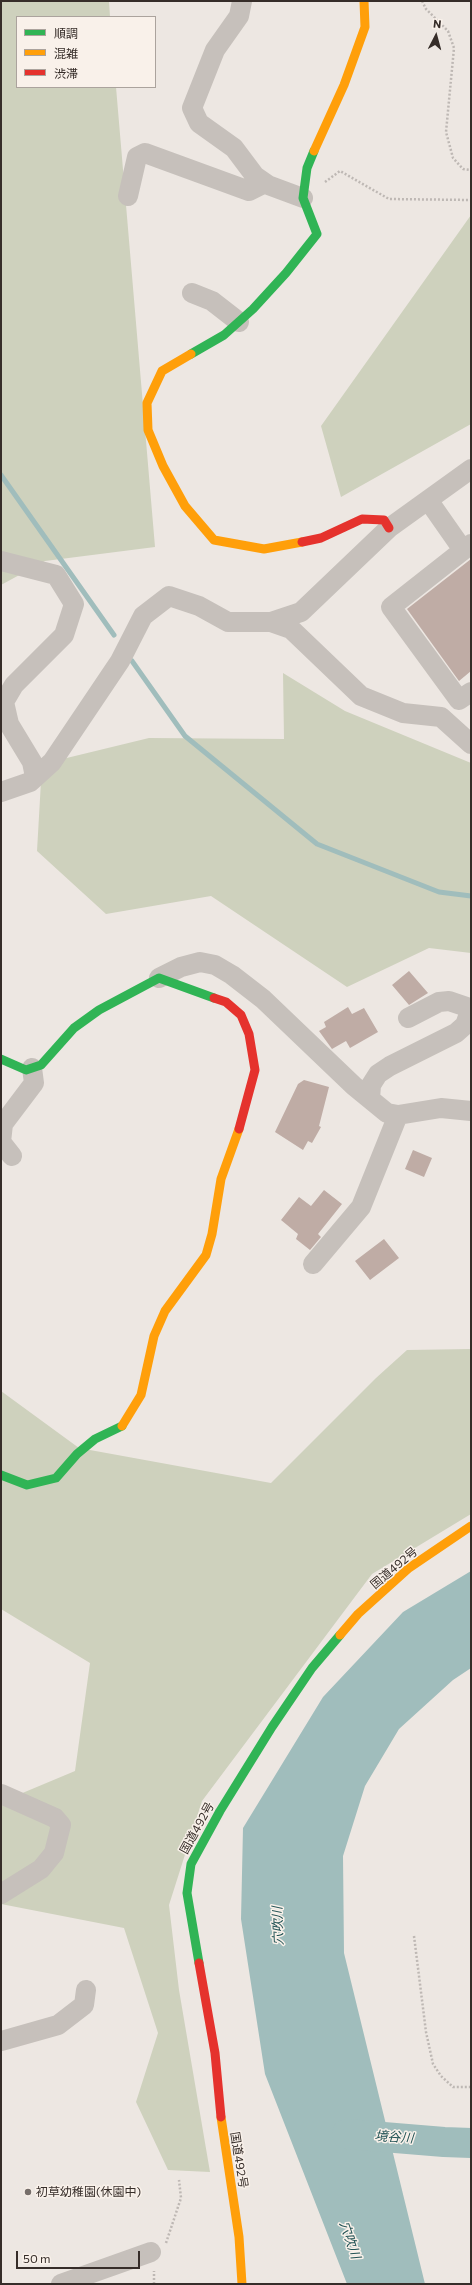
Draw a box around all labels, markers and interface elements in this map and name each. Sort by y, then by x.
legend [16,16,156,88]
north arrow [416,16,456,56]
text: N [433,17,442,30]
text: 順調 [54,26,78,40]
text: 混雑 [54,46,78,60]
text: 渋滞 [54,66,78,80]
street label: 国道492号 [367,1544,421,1592]
street label: 国道492号 [177,1800,217,1856]
water label: 穴吹川 [270,1906,286,1946]
water label: 境谷川 [374,2128,414,2146]
street label: 国道492号 [227,2131,251,2189]
place label: 初草幼稚園(休園中) [36,2185,141,2199]
marker: 初草幼稚園(休園中) [23,2187,33,2197]
water label: 穴吹川 [336,2219,364,2261]
scale bar [18,2243,142,2269]
text: 50 m [23,2251,51,2265]

